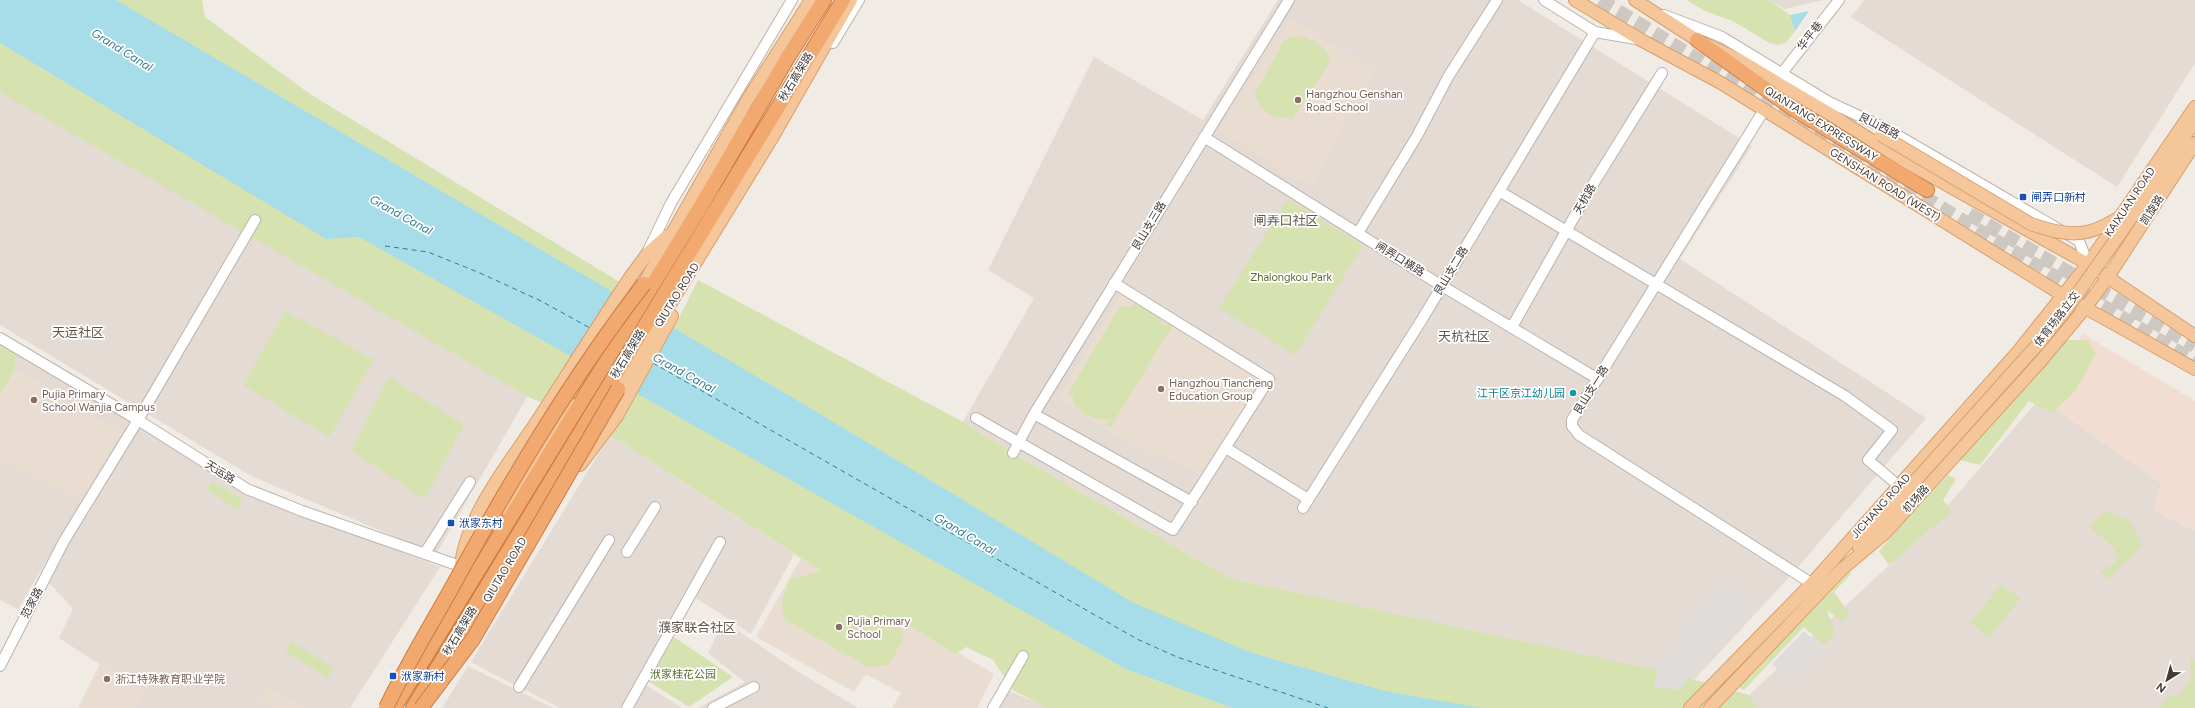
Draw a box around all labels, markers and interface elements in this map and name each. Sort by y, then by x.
street label: 华平巷 [1795,19,1825,53]
water label: Grand Canal [89,26,155,74]
street label: 秋石高架路 [776,50,816,104]
street label: QIANTANG EXPRESSWAY [1762,84,1880,164]
place label: Hangzhou Genshan Road School [1306,88,1403,114]
marker: Hangzhou Genshan Road School [1293,95,1303,105]
street label: 艮山西路 [1856,110,1902,142]
street label: GENSHAN ROAD (WEST) [1827,146,1943,224]
street label: KAIXUAN ROAD [2102,165,2158,239]
street label: 天杭路 [1571,181,1599,217]
place label: 闸弄口新村 [2031,191,2086,204]
water label: Grand Canal [367,192,435,238]
marker: 闸弄口新村 [2018,192,2028,202]
street label: 凯旋路 [2138,193,2166,227]
street label: 艮山支三路 [1129,199,1169,253]
district label: 闸弄口社区 [1253,213,1319,228]
street label: 闸弄口横路 [1373,239,1427,279]
street label: 艮山支二路 [1431,244,1471,298]
street label: QIUTAO ROAD [652,260,702,330]
park label: Zhalongkou Park [1250,271,1332,284]
street label: 体育场路立交 [2032,289,2082,349]
district label: 天运社区 [52,325,104,340]
street label: 秋石高架路 [608,327,648,381]
district label: 天杭社区 [1438,329,1490,344]
water label: Grand Canal [650,350,718,396]
street label: 艮山支一路 [1571,363,1611,417]
place label: Hangzhou Tiancheng Education Group [1169,377,1273,403]
marker: Hangzhou Tiancheng Education Group [1156,384,1166,394]
place label: 江干区京江幼儿园 [1477,387,1565,400]
place label: Pujia Primary School Wanjia Campus [42,388,155,414]
marker: 江干区京江幼儿园 [1568,388,1578,398]
marker: Pujia Primary School Wanjia Campus [29,395,39,405]
street label: 天运路 [203,458,237,486]
street label: JICHANG ROAD [1849,471,1914,541]
street label: 机场路 [1900,482,1932,516]
water label: Grand Canal [932,510,998,558]
place label: 洑家东村 [459,517,503,530]
marker: 洑家东村 [446,518,456,528]
street label: QIUTAO ROAD [481,535,530,605]
street label: 范家路 [19,585,45,621]
street label: 秋石高架路 [440,604,480,658]
place label: Pujia Primary School [847,615,911,641]
district label: 濮家联合社区 [658,620,736,635]
marker: Pujia Primary School [834,622,844,632]
north arrow [2147,660,2187,700]
park label: 洑家桂花公园 [650,668,716,681]
place label: 洑家新村 [401,670,445,683]
marker: 洑家新村 [388,671,398,681]
place label: 浙江特殊教育职业学院 [115,673,225,686]
marker: 浙江特殊教育职业学院 [102,674,112,684]
text: N [2154,680,2169,695]

